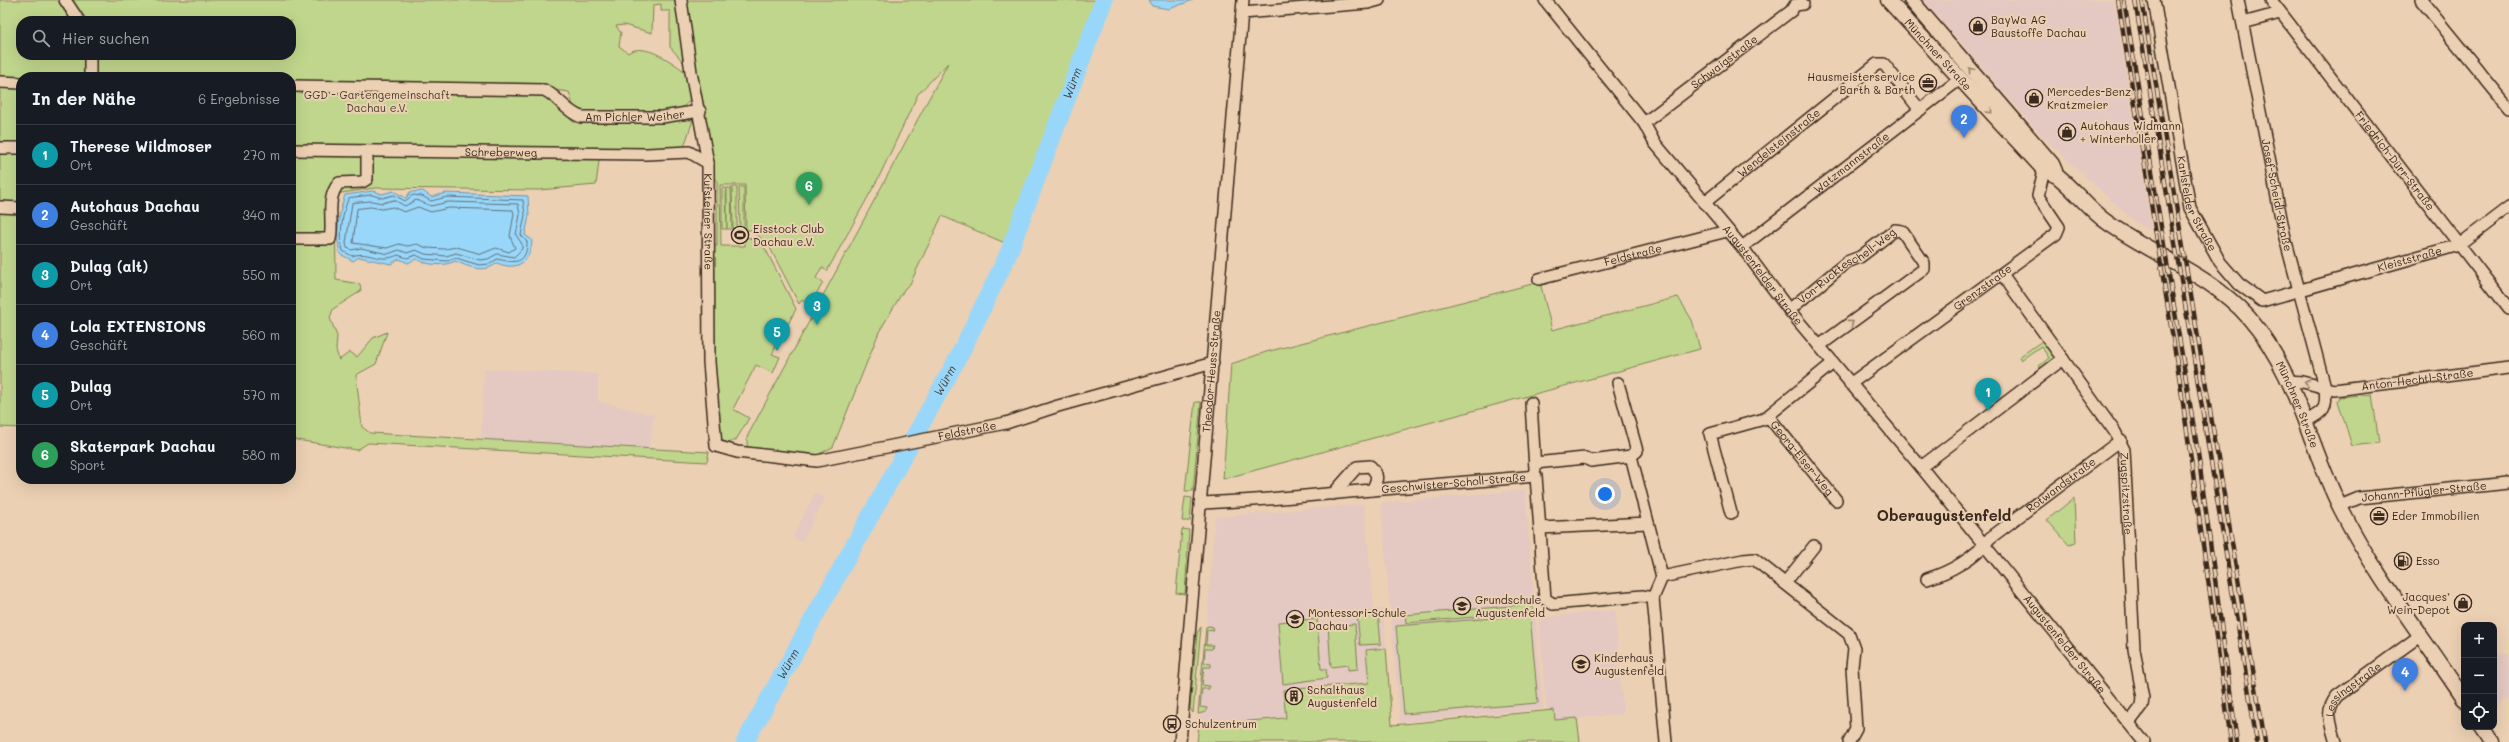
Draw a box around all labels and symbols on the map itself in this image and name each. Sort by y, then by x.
place label: BayWa AG Baustoffe Dachau [1991,12,2086,40]
street label: Münchner Straße [1901,15,1975,94]
shop icon: BayWa AG Baustoffe Dachau [1968,16,1988,36]
street label: Schwaigstraße [1687,31,1761,92]
water label: Würm [1058,65,1085,101]
one-way arrow [1968,67,1975,74]
place label: Hausmeisterservice Barth & Barth [1807,69,1915,97]
office icon: Hausmeisterservice Barth & Barth [1918,73,1938,93]
place label: Mercedes-Benz Kratzmeier [2047,84,2131,112]
park label: GGD - Gartengemeinschaft Dachau e.V. [304,87,450,115]
shop icon: Mercedes-Benz Kratzmeier [2024,88,2044,108]
street label: Wendelsteinstraße [1734,105,1823,180]
pin: 2 [1951,105,1977,138]
street label: Am Pichler Weiher [585,106,686,124]
one-way arrow [1985,107,1992,114]
street label: Friedrich-Dürr-Straße [2352,108,2438,213]
place label: Autohaus Widmann + Winterholler [2080,118,2181,146]
shop icon: Autohaus Widmann + Winterholler [2057,122,2077,142]
street label: Watzmannstraße [1810,128,1892,196]
street label: Josef-Scheidl-Straße [2259,138,2296,253]
street label: Schreberweg [465,144,537,160]
street label: Karlsfelder Straße [2174,155,2221,254]
pin: 6 [796,172,822,205]
street label: Kufsteiner Straße [701,173,717,270]
place label: Eisstock Club Dachau e.V. [753,221,824,249]
street label: Augustenfelder Straße [1719,221,1807,328]
street label: Von-Ruckteschell-Weg [1794,224,1899,307]
sports icon: Eisstock Club Dachau e.V. [730,225,750,245]
street label: Feldstraße [1602,240,1664,269]
street label: Kleiststraße [2376,242,2444,275]
street label: Grenzstraße [1950,261,2015,313]
pin: 3 [804,292,830,325]
street label: Theodor-Heuss-Straße [1198,309,1224,433]
pin: 5 [764,318,790,351]
one-way arrow [1846,320,1853,327]
street label: Münchner Straße [2273,358,2323,450]
water label: Würm [929,362,959,399]
street label: Anton-Hechtl-Straße [2360,365,2474,394]
pin: 1 [1975,378,2001,411]
one-way arrow [2304,379,2310,388]
street label: Feldstraße [937,417,998,444]
street label: Georg-Elser-Weg [1767,417,1837,498]
street label: Zugspitzstraße [2117,452,2136,535]
street label: Rotwandstraße [2023,453,2099,515]
street label: Geschwister-Scholl-Straße [1381,469,1527,496]
street label: Johann-Pflügler-Straße [2361,477,2487,505]
your location [1595,484,1615,504]
district label: Oberaugustenfeld [1877,505,2012,525]
office icon: Eder Immobilien [2369,506,2389,526]
place label: Eder Immobilien [2392,508,2479,523]
fuel station icon: Esso [2393,551,2413,571]
place label: Esso [2416,553,2440,568]
place label: Jacques’ Wein-Depot [2387,589,2450,617]
street label: Augustenfelder Straße [2020,591,2110,696]
place label: Grundschule Augustenfeld [1475,592,1545,620]
shop icon: Jacques’ Wein-Depot [2453,593,2473,613]
school or university icon: Grundschule Augustenfeld [1452,596,1472,616]
place label: Montessori-Schule Dachau [1308,605,1406,633]
school or university icon: Montessori-Schule Dachau [1285,609,1305,629]
water label: Würm [772,645,802,682]
place label: Kinderhaus Augustenfeld [1594,650,1664,678]
school or university icon: Kinderhaus Augustenfeld [1571,654,1591,674]
street label: Lessingstraße [2321,658,2384,717]
pin: 4 [2392,658,2418,691]
place label: Schalthaus Augustenfeld [1307,682,1377,710]
building icon: Schalthaus Augustenfeld [1284,686,1304,706]
bus stop icon: Schulzentrum [1162,714,1182,734]
place label: Schulzentrum [1185,716,1257,731]

